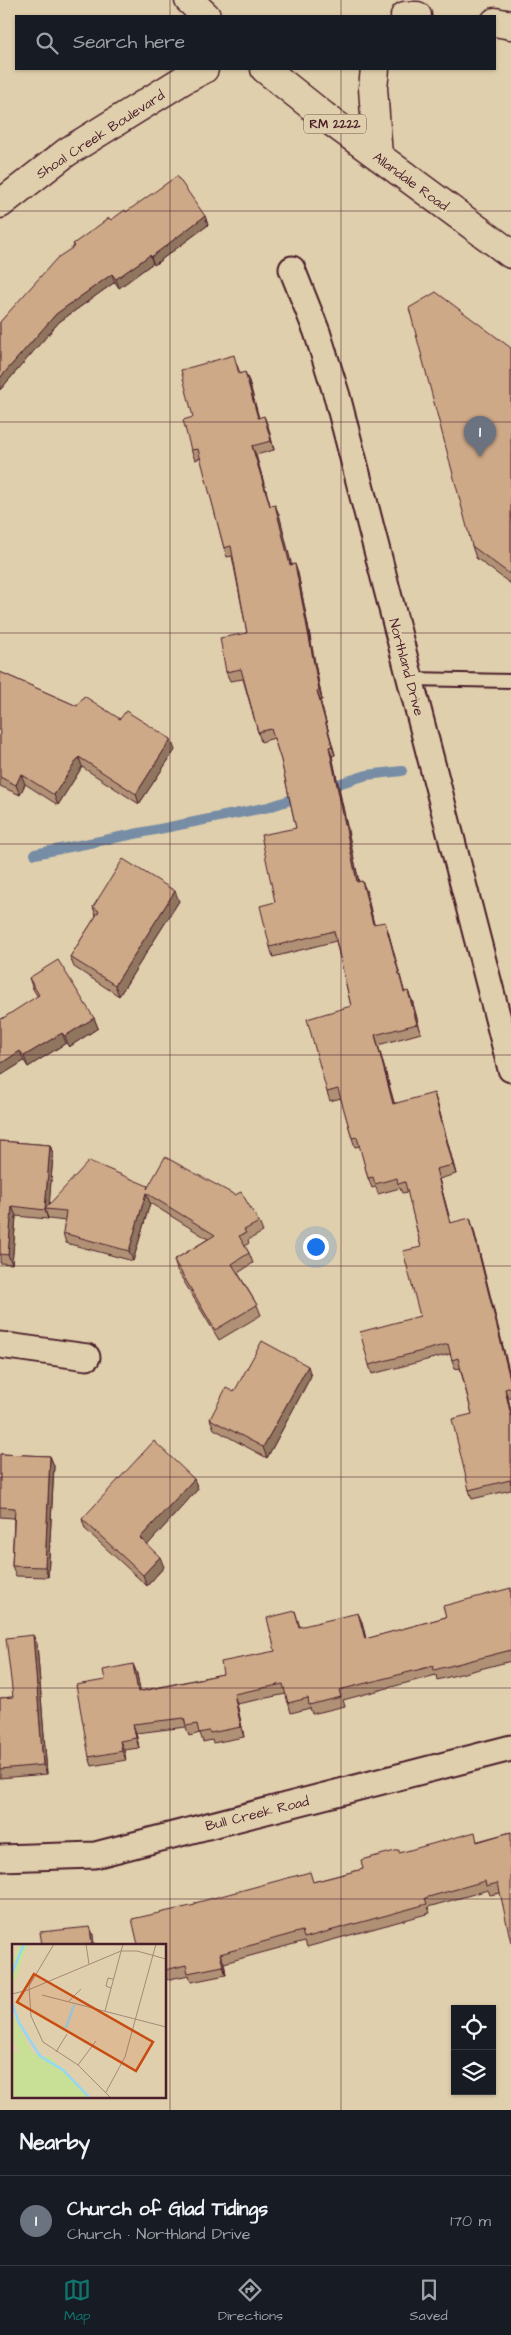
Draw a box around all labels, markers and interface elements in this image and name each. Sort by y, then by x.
search box [15,15,496,70]
icon: search [33,29,61,57]
text: Search here [73,29,185,56]
street label: Shoal Creek Boulevard [32,86,169,184]
road number: RM 2222 [304,115,366,134]
street label: Allandale Road [368,147,452,216]
pin: 1 [464,416,496,457]
street label: Northland Drive [383,616,429,718]
your location [303,1234,329,1260]
street label: Bull Creek Road [203,1791,311,1837]
inset map [12,1944,166,2098]
map controls [451,2005,496,2095]
button: locate [451,2005,496,2050]
button: layers [451,2050,496,2095]
text: Nearby [20,2128,90,2157]
text: Church of Glad Tidings [67,2196,268,2223]
text: 1 [35,2210,37,2232]
text: 170 m [450,2210,491,2232]
text: Church · Northland Drive [67,2223,250,2245]
tab: Map [63,2276,91,2326]
tab: Directions [218,2276,283,2326]
tab: Saved [410,2276,448,2326]

